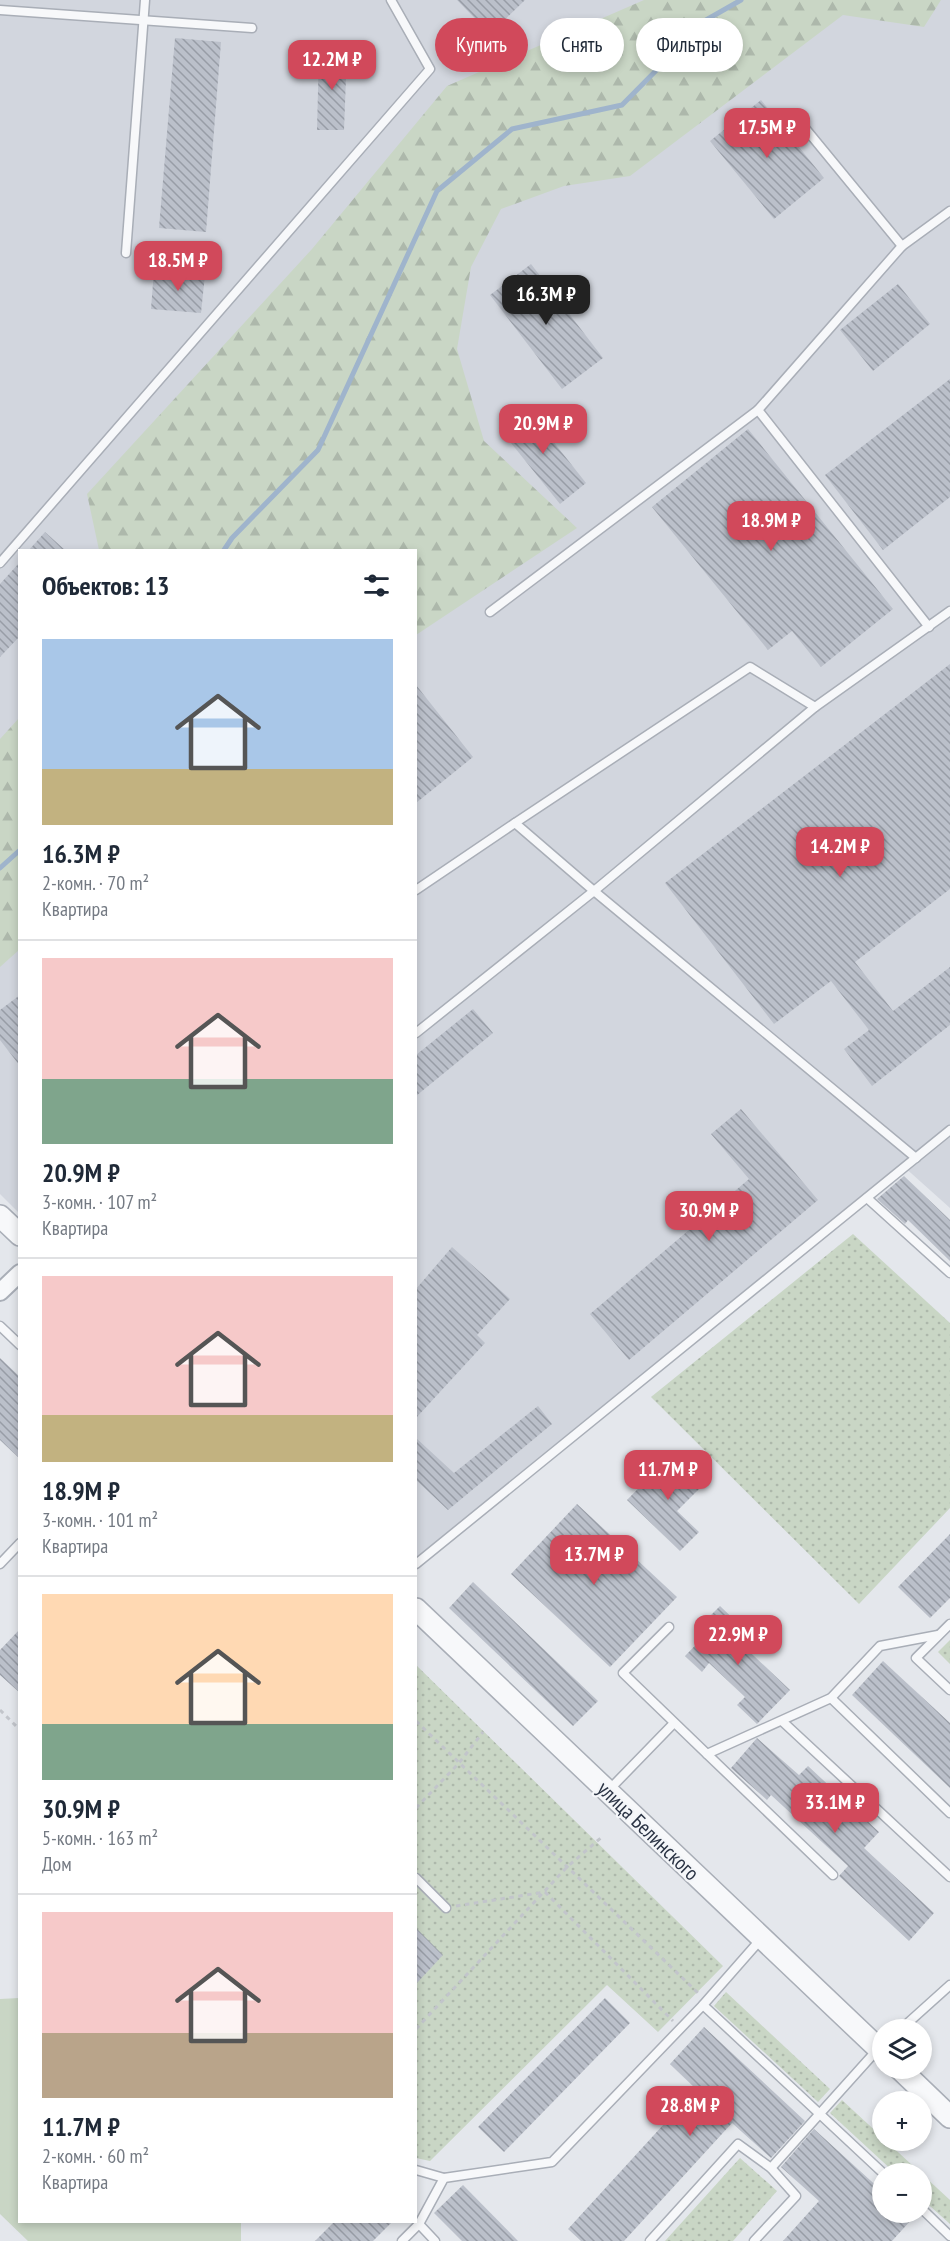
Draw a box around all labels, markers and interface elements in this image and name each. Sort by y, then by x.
chip: Купить [435,18,528,72]
chip: Снять [540,18,624,72]
chip: Фильтры [636,18,743,72]
pin: 12.2M ₽ [277,40,387,91]
text: 12.2M ₽ [302,46,362,72]
pin: 17.5M ₽ [712,108,822,159]
text: 17.5M ₽ [738,114,796,140]
pin: 18.5M ₽ [123,241,233,292]
text: 18.5M ₽ [148,247,208,273]
pin: 16.3M ₽ [491,275,601,326]
text: 16.3M ₽ [516,281,576,307]
pin: 20.9M ₽ [488,404,598,455]
text: 20.9M ₽ [513,410,573,436]
pin: 18.9M ₽ [716,501,826,552]
text: 18.9M ₽ [741,507,801,533]
text: Объектов: 13 [42,569,169,602]
icon: filters [360,569,393,602]
icon: home [164,678,272,786]
pin: 14.2M ₽ [785,827,895,878]
text: 14.2M ₽ [810,833,870,859]
text: 16.3M ₽ [42,837,120,870]
text: 2-комн. · 70 m² [42,870,149,896]
text: Квартира [42,896,108,922]
icon: home [164,997,272,1105]
text: 20.9M ₽ [42,1156,120,1189]
text: 3-комн. · 107 m² [42,1189,157,1215]
pin: 30.9M ₽ [654,1191,764,1242]
text: 30.9M ₽ [679,1197,739,1223]
text: Квартира [42,1215,108,1241]
icon: home [164,1315,272,1423]
pin: 11.7M ₽ [613,1450,723,1501]
text: 11.7M ₽ [638,1456,698,1482]
text: 18.9M ₽ [42,1474,120,1507]
text: 3-комн. · 101 m² [42,1507,158,1533]
text: Квартира [42,1533,108,1559]
pin: 13.7M ₽ [539,1535,649,1586]
text: 13.7M ₽ [564,1541,624,1567]
pin: 22.9M ₽ [683,1615,793,1666]
text: 22.9M ₽ [708,1621,768,1647]
icon: home [164,1633,272,1741]
street label: улица Белинского [592,1775,705,1886]
pin: 33.1M ₽ [780,1783,890,1834]
text: 33.1M ₽ [805,1789,865,1815]
text: 30.9M ₽ [42,1792,120,1825]
text: 5-комн. · 163 m² [42,1825,158,1851]
text: Дом [42,1851,72,1877]
icon: home [164,1951,272,2059]
map controls [872,2019,932,2223]
button: layers [872,2019,932,2079]
pin: 28.8M ₽ [635,2086,745,2137]
button: + [872,2091,932,2151]
text: 28.8M ₽ [660,2092,720,2118]
text: 11.7M ₽ [42,2110,120,2143]
text: 2-комн. · 60 m² [42,2143,149,2169]
button: − [872,2163,932,2223]
text: Квартира [42,2169,108,2195]

